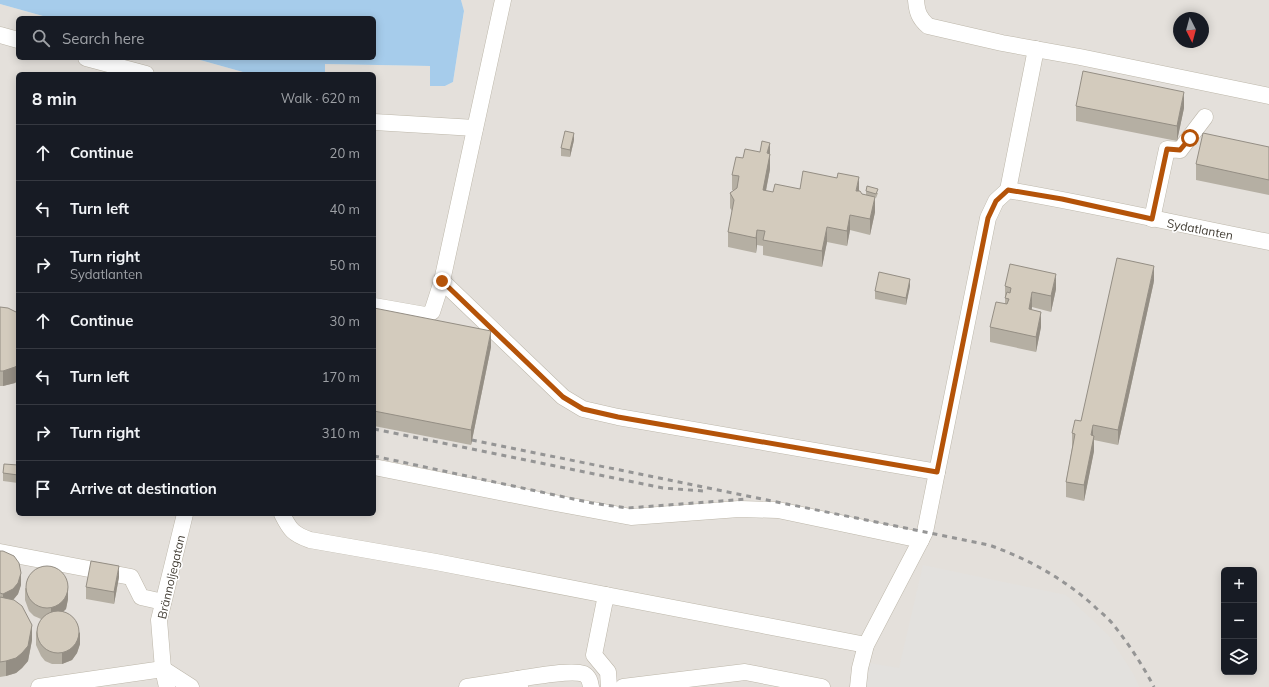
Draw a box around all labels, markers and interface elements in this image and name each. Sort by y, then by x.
north arrow [1173,12,1209,48]
search box [16,16,376,60]
icon: search [30,27,52,49]
text: Search here [62,29,144,48]
text: 8 min [32,88,77,109]
text: Walk · 620 m [281,90,360,106]
route start [1181,129,1199,147]
icon: ahead [32,142,54,164]
text: Continue [70,143,133,162]
text: 20 m [330,145,360,161]
icon: left [32,198,54,220]
text: Turn left [70,199,129,218]
text: 40 m [330,201,360,217]
street label: Sydatlanten [1166,215,1234,243]
text: Turn right [70,247,140,266]
icon: right [32,254,54,276]
text: 50 m [330,257,360,273]
text: Sydatlanten [70,266,143,282]
route end [433,272,451,290]
icon: ahead [32,310,54,332]
text: Continue [70,311,133,330]
text: 30 m [330,313,360,329]
icon: left [32,366,54,388]
text: Turn left [70,367,129,386]
text: 170 m [322,369,360,385]
icon: right [32,422,54,444]
text: Turn right [70,423,140,442]
text: 310 m [322,425,360,441]
icon: arrive [32,478,54,500]
text: Arrive at destination [70,479,217,498]
street label: Brännoljegatan [154,534,188,620]
map controls [1221,567,1257,675]
button: + [1221,567,1257,603]
button: − [1221,603,1257,639]
button: layers [1221,639,1257,675]

